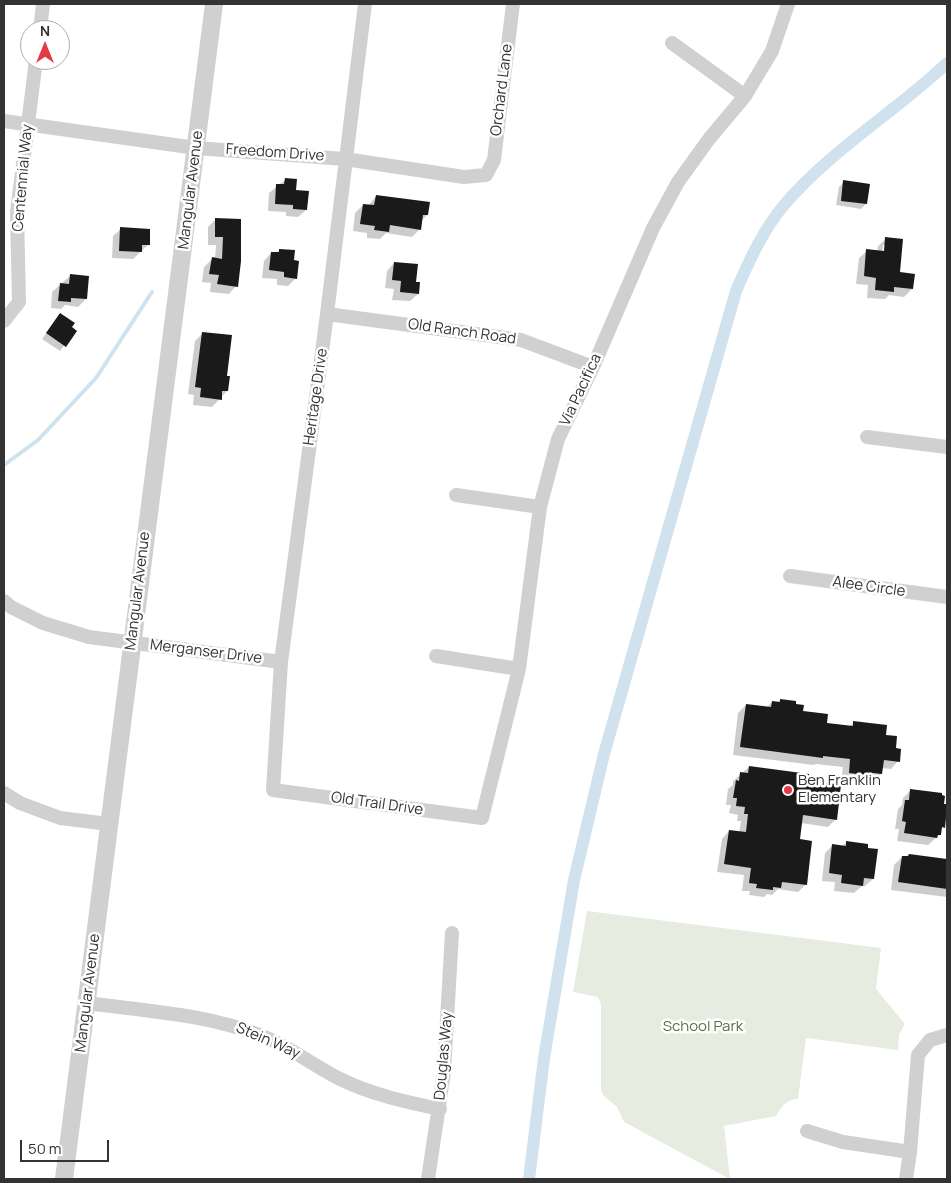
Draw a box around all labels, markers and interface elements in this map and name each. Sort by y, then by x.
north arrow [20,20,70,70]
text: N [40,21,50,40]
street label: Orchard Lane [487,43,517,137]
street label: Centennial Way [9,124,37,232]
street label: Mangular Avenue [175,130,207,250]
street label: Freedom Drive [225,141,325,165]
street label: Old Ranch Road [407,316,517,348]
street label: Heritage Drive [300,347,332,447]
street label: Via Pacifica [556,351,606,429]
street label: Mangular Avenue [122,531,154,651]
street label: Alee Circle [831,573,907,601]
street label: Merganser Drive [149,636,263,668]
place label: Ben Franklin Elementary [798,772,881,807]
marker: Ben Franklin Elementary [782,784,794,796]
street label: Old Trail Drive [330,789,424,819]
street label: Mangular Avenue [72,933,104,1053]
street label: Douglas Way [431,1011,457,1101]
park label: School Park [663,1018,743,1036]
street label: Stein Way [233,1019,303,1063]
scale bar [22,1130,111,1162]
text: 50 m [28,1138,62,1159]

